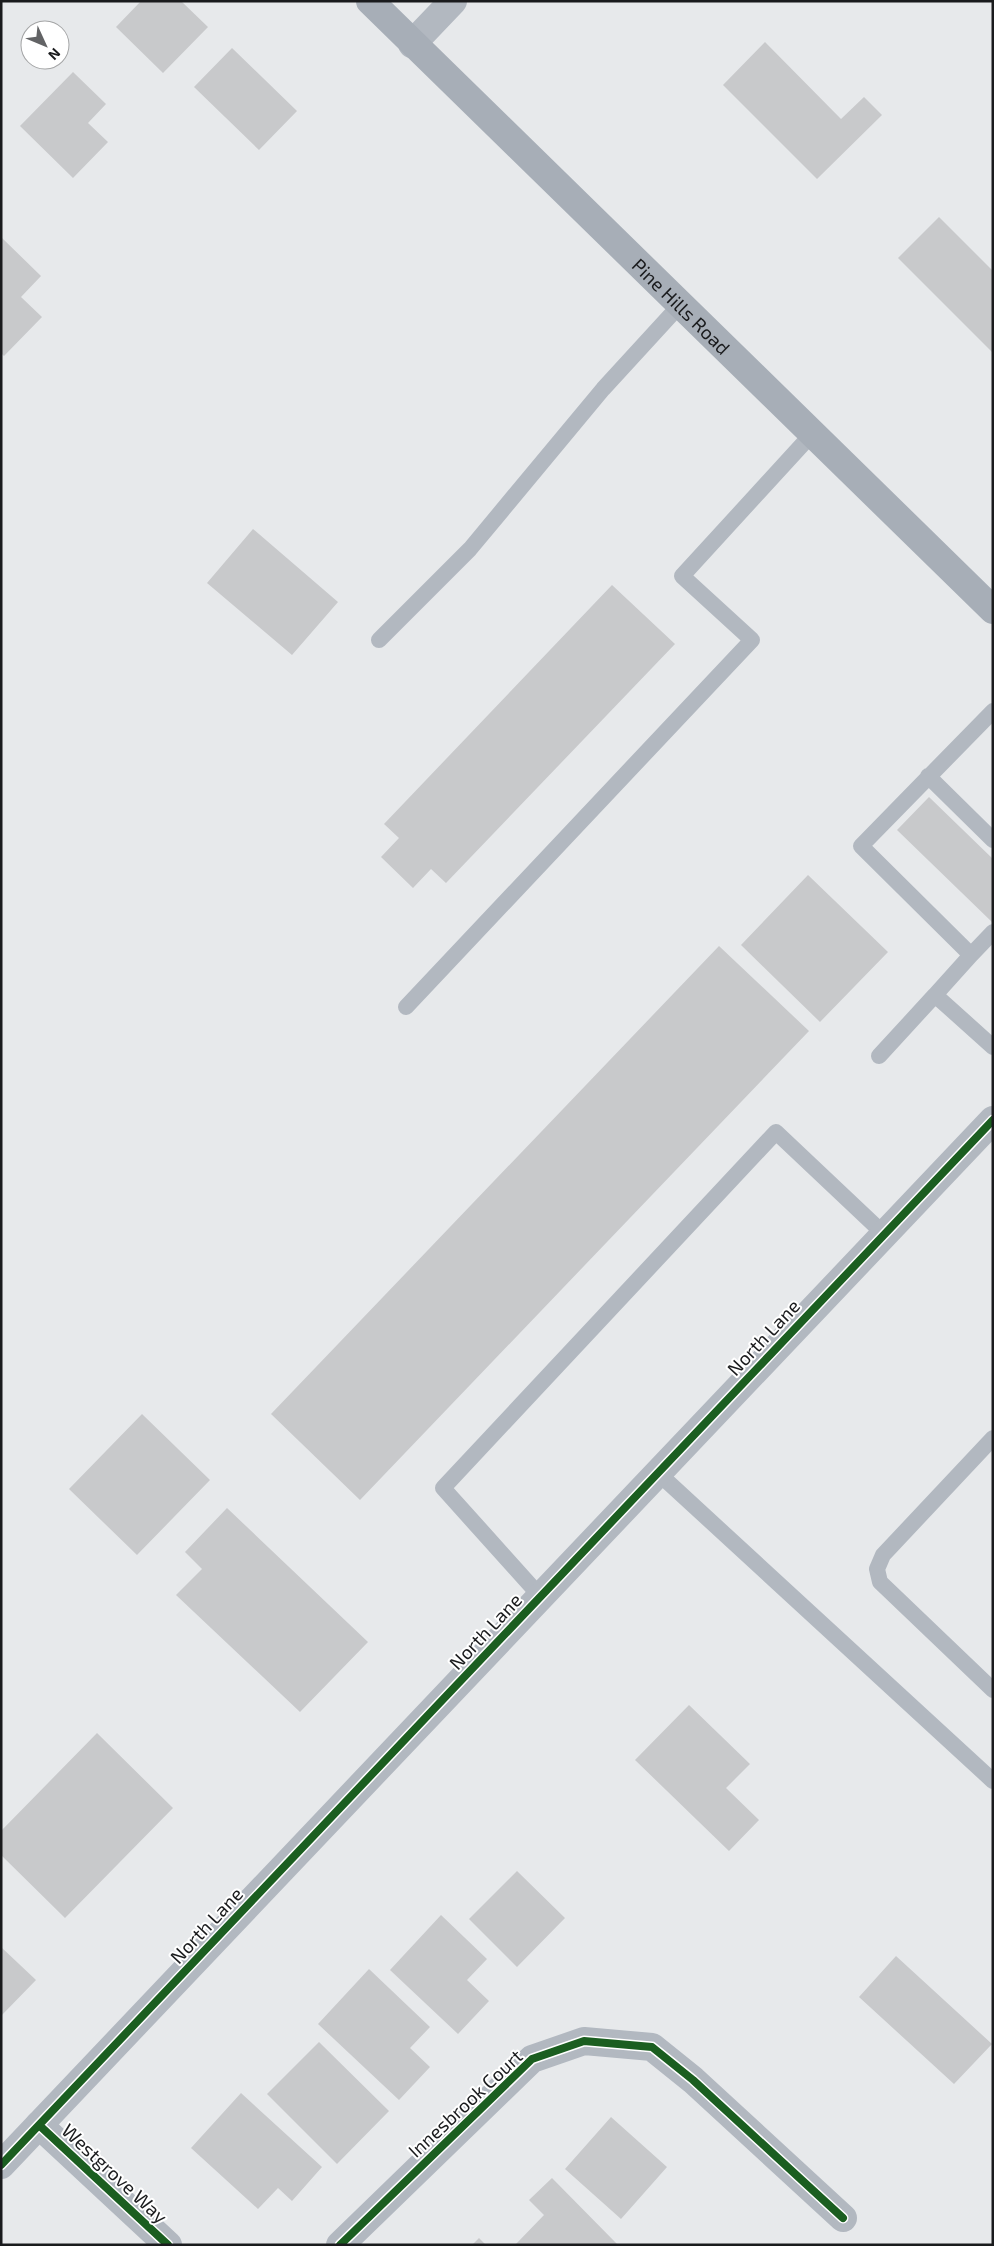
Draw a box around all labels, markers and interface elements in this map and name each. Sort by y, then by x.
north arrow [20,20,70,70]
text: N [45,45,64,64]
street label: Pine Hills Road [628,253,736,359]
street label: North Lane [722,1294,804,1380]
street label: North Lane [444,1588,526,1674]
street label: North Lane [165,1882,247,1968]
street label: Innesbrook Court [403,2044,527,2162]
street label: Westgrove Way [57,2118,173,2228]

